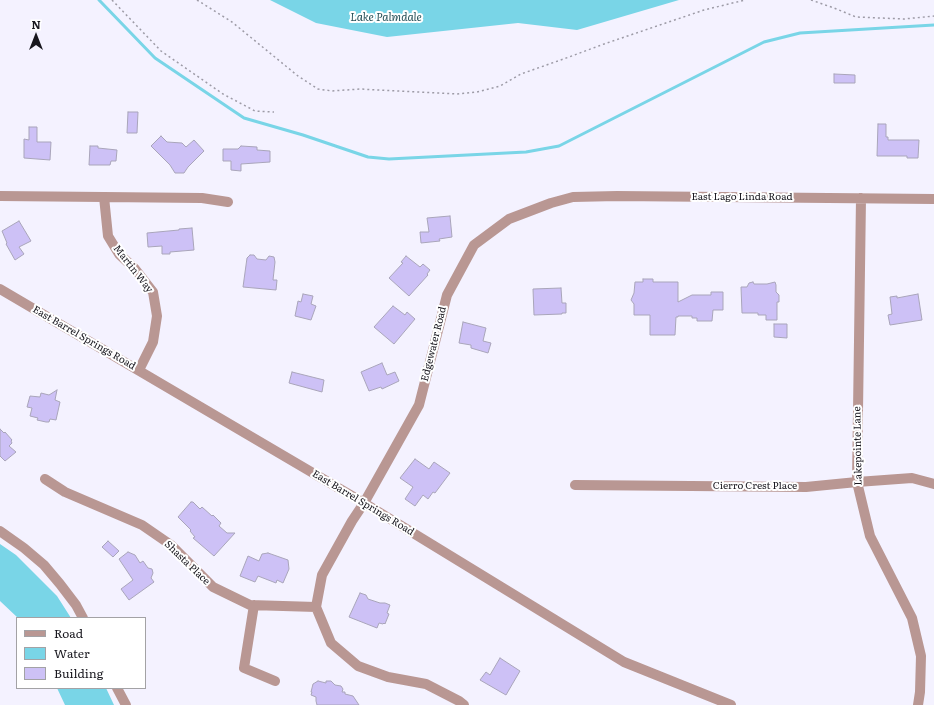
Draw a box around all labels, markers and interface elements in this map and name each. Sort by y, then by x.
water label: Lake Palmdale [350,11,422,25]
north arrow [16,16,56,56]
text: N [31,16,41,32]
street label: East Lago Linda Road [691,191,793,203]
street label: Martin Way [111,243,155,295]
street label: East Barrel Springs Road [30,304,138,372]
street label: Edgewater Road [419,305,449,383]
street label: Lakepointe Lane [851,406,865,486]
street label: East Barrel Springs Road [310,468,416,538]
street label: Cierro Crest Place [713,480,797,492]
street label: Shasta Place [162,538,212,588]
legend [16,617,146,689]
text: Road [54,624,83,642]
text: Water [54,644,90,662]
text: Building [54,664,103,682]

